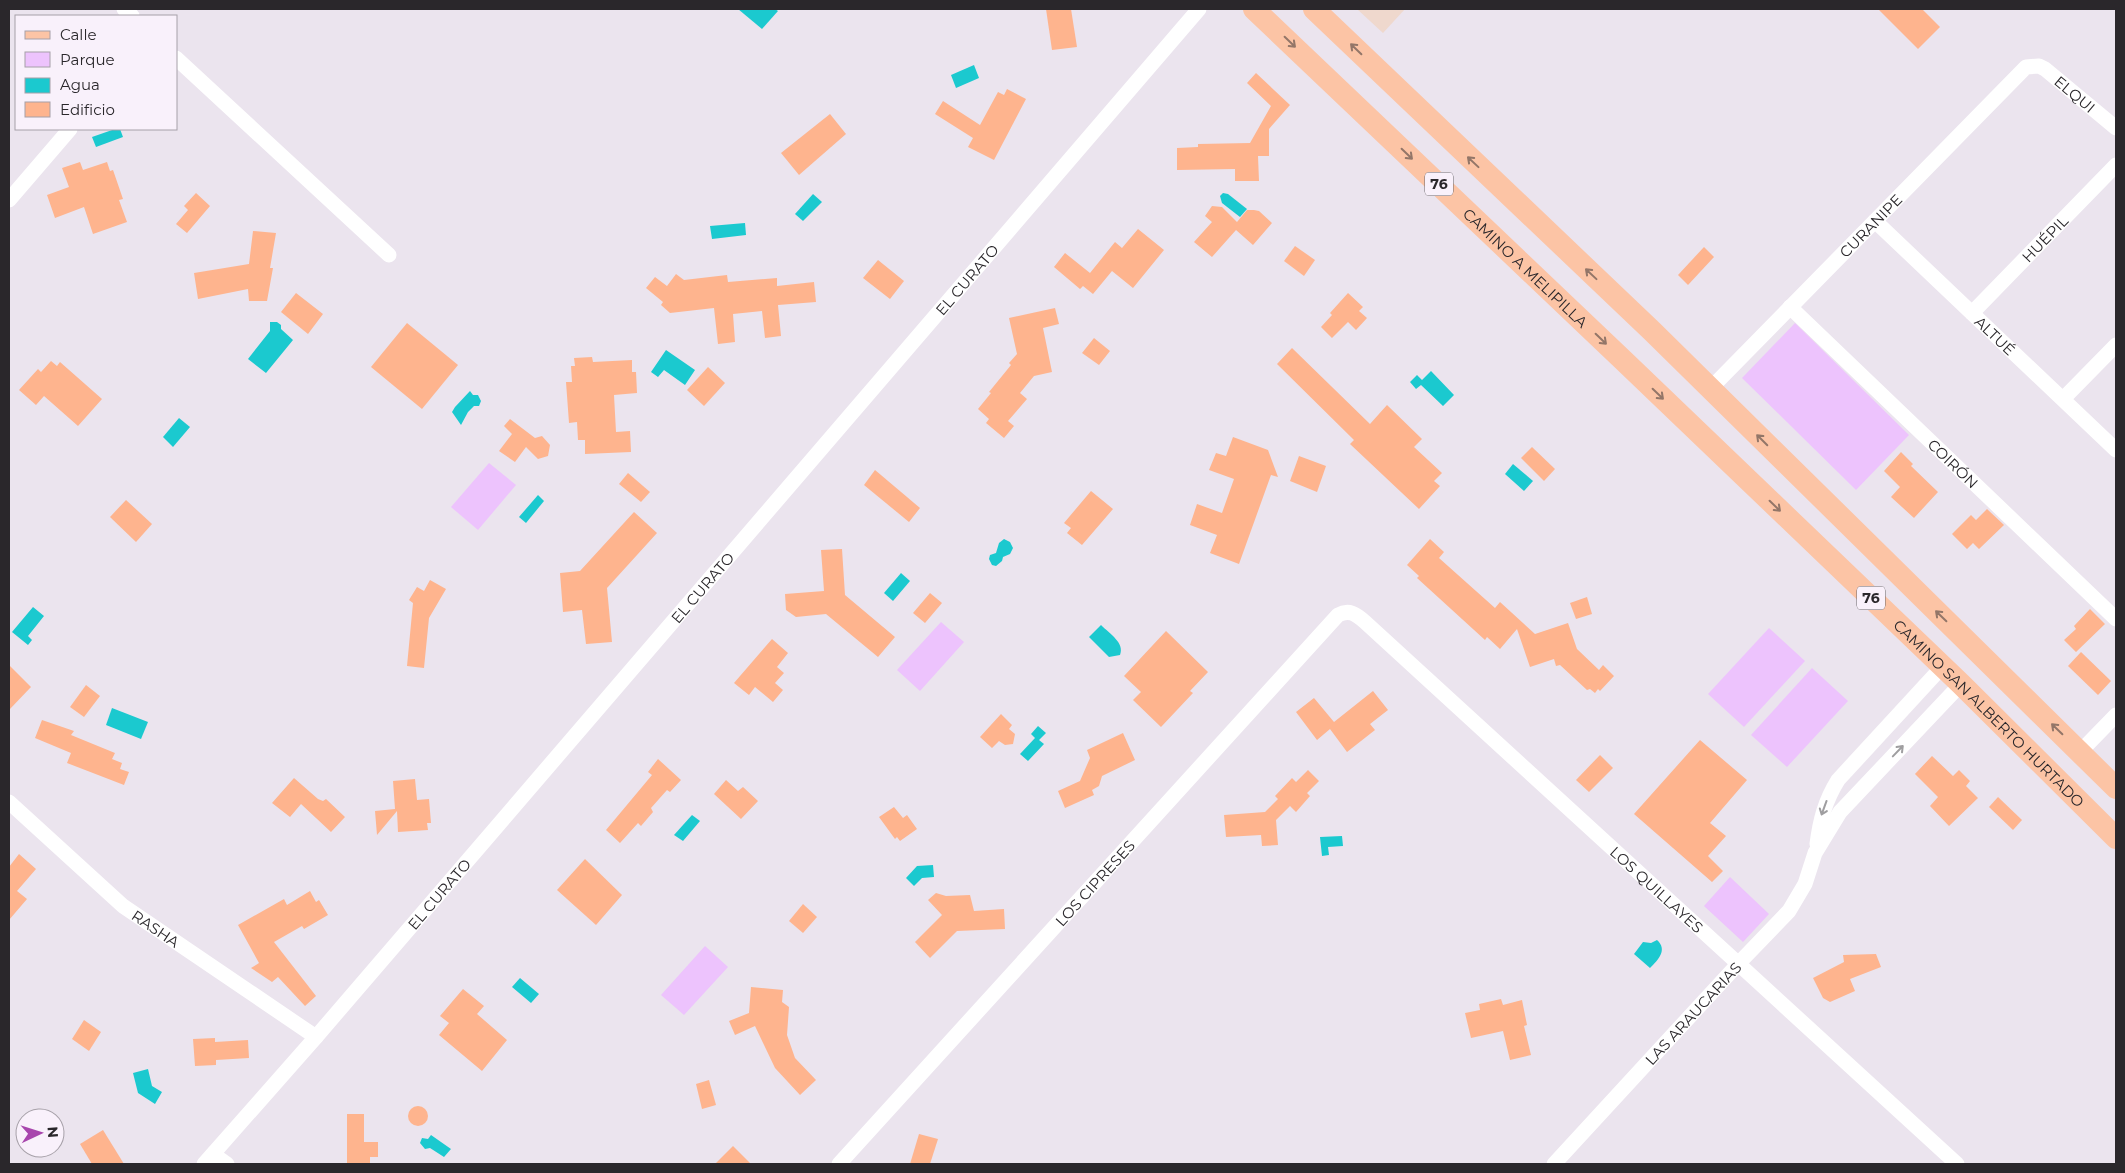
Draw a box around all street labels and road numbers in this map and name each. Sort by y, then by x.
street label: ELQUI [2051,71,2099,117]
road number: 76 [1425,172,1453,195]
street label: CURANIPE [1835,190,1906,261]
street label: CAMINO A MELIPILLA [1459,204,1592,331]
street label: HUÉPIL [2017,211,2072,266]
street label: EL CURATO [931,240,1002,319]
street label: ALTUÉ [1971,312,2020,359]
street label: COIRÓN [1924,435,1983,492]
street label: EL CURATO [666,548,738,627]
road number: 76 [1857,586,1885,610]
street label: CAMINO SAN ALBERTO HURTADO [1890,615,2089,811]
street label: LOS CIPRESES [1051,836,1138,930]
street label: LOS QUILLAYES [1606,842,1707,937]
street label: EL CURATO [403,854,475,933]
street label: RASHA [128,905,184,951]
street label: LAS ARAUCARIAS [1641,958,1745,1069]

